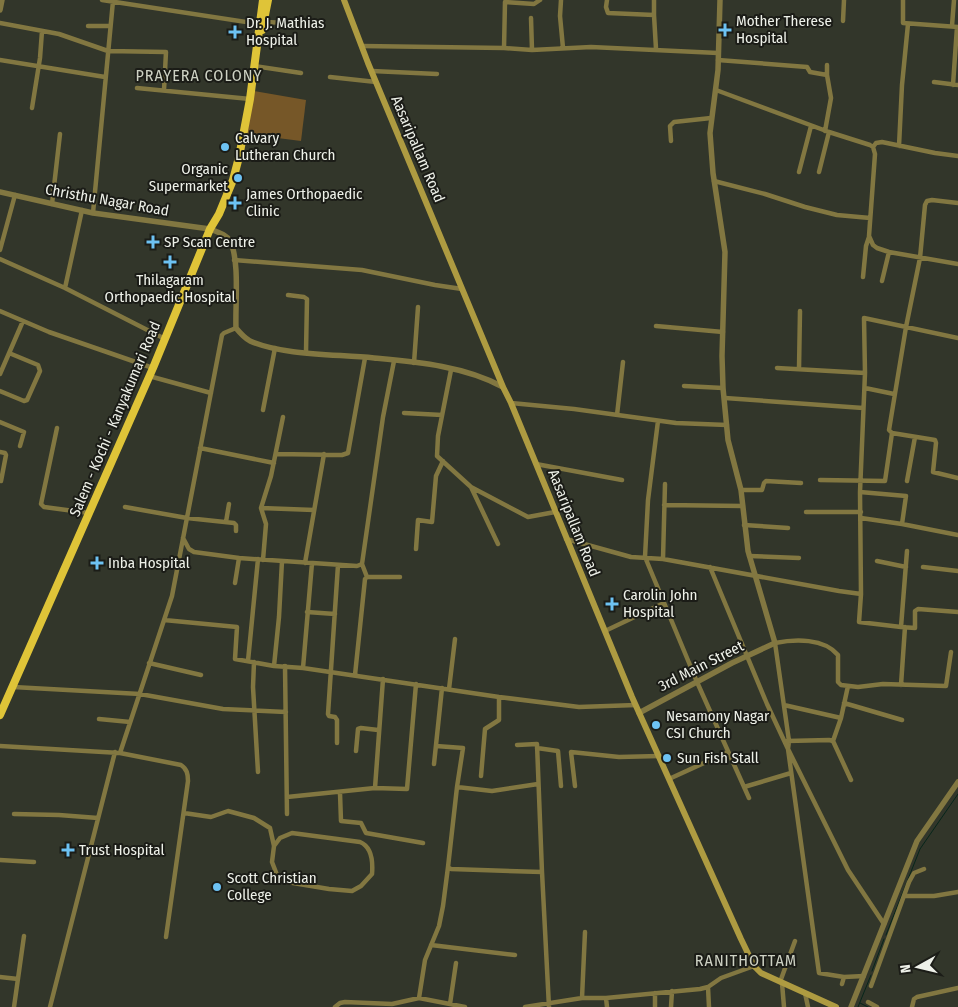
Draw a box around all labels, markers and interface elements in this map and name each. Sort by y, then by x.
place label: Mother Therese Hospital [736,12,832,47]
place label: Dr. J. Mathias Hospital [246,14,325,49]
marker: Mother Therese Hospital [718,23,732,37]
marker: Dr. J. Mathias Hospital [228,25,242,39]
district label: PRAYERA COLONY [135,66,263,85]
street label: Aasaripallam Road [387,93,449,205]
place label: Calvary Lutheran Church [235,129,335,164]
marker: Calvary Lutheran Church [219,141,231,153]
place label: Organic Supermarket [149,160,229,195]
marker: Organic Supermarket [232,172,244,184]
street label: Christhu Nagar Road [44,180,170,220]
place label: James Orthopaedic Clinic [246,185,363,220]
marker: James Orthopaedic Clinic [228,196,242,210]
place label: SP Scan Centre [164,233,255,251]
marker: SP Scan Centre [146,235,160,249]
marker: Thilagaram Orthopaedic Hospital [163,255,177,269]
place label: Thilagaram Orthopaedic Hospital [105,271,235,306]
street label: Salem - Kochi - Kanyakumari Road [66,319,164,519]
street label: Aasaripallam Road [544,467,604,579]
place label: Inba Hospital [108,554,190,572]
marker: Inba Hospital [90,556,104,570]
place label: Carolin John Hospital [623,586,698,621]
marker: Carolin John Hospital [605,597,619,611]
street label: 3rd Main Street [655,637,747,695]
place label: Nesamony Nagar CSI Church [666,707,770,742]
marker: Nesamony Nagar CSI Church [650,719,662,731]
place label: Sun Fish Stall [677,749,759,767]
marker: Sun Fish Stall [661,752,673,764]
place label: Trust Hospital [79,841,165,859]
marker: Trust Hospital [61,843,75,857]
place label: Scott Christian College [227,869,317,904]
marker: Scott Christian College [211,881,223,893]
north arrow [893,942,943,992]
district label: RANITHOTTAM [695,951,797,970]
text: N [897,963,915,974]

